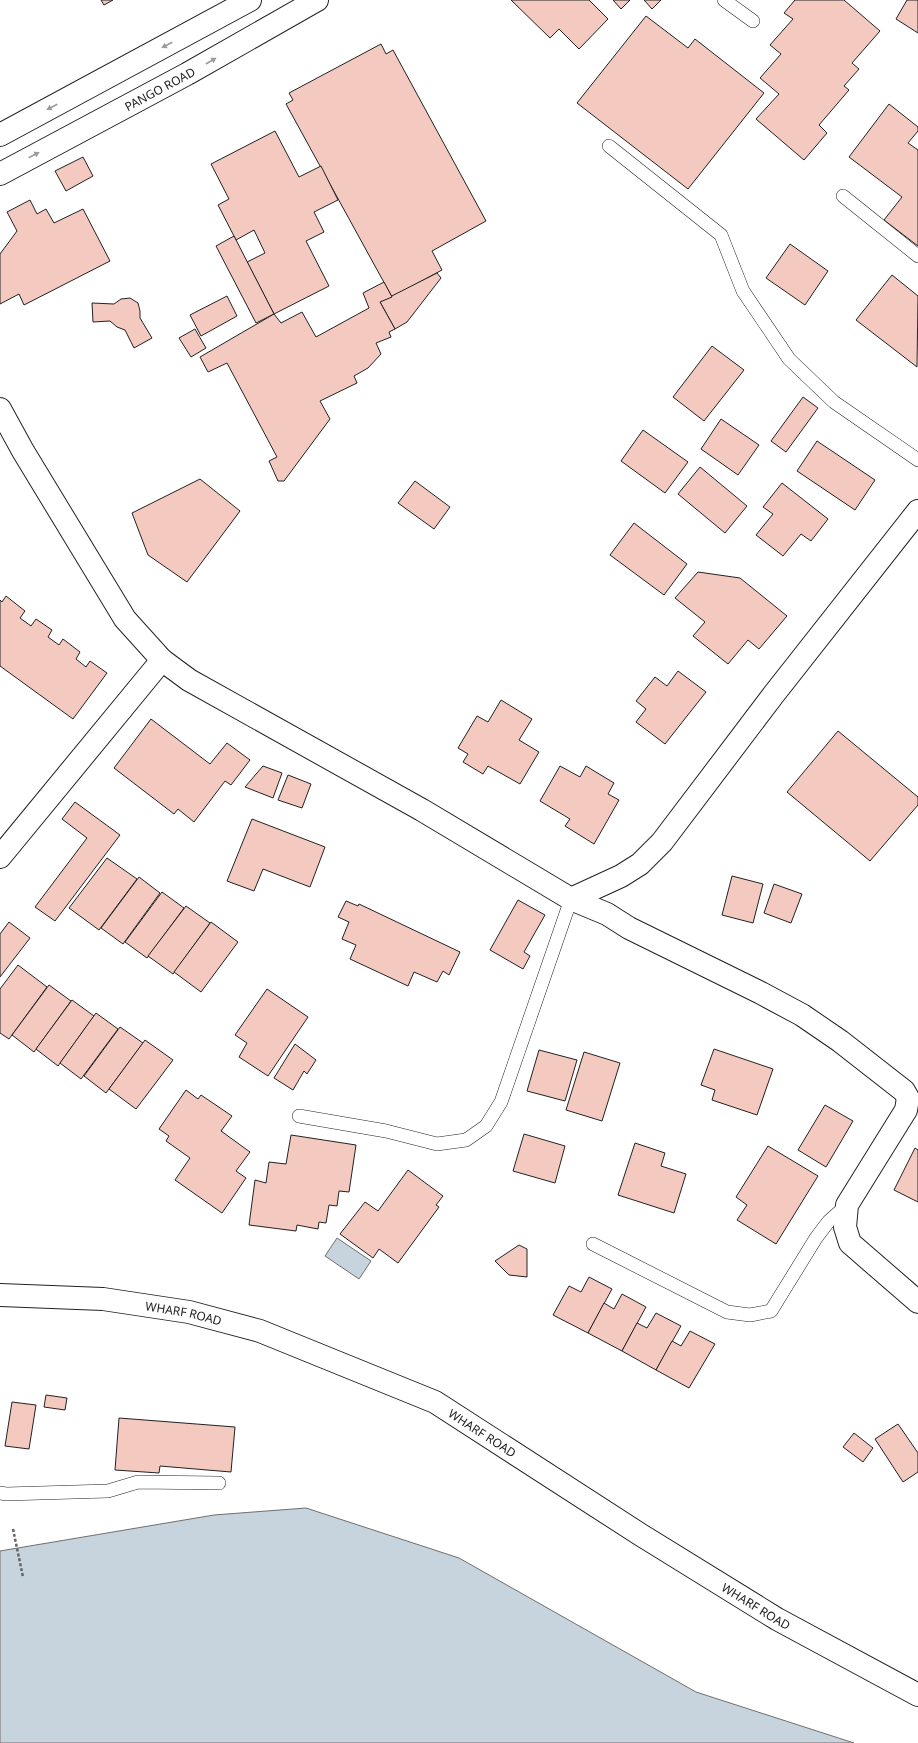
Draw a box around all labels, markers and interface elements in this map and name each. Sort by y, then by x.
one-way arrow [161,41,172,48]
one-way arrow [205,57,216,64]
street label: PANGO ROAD [121,63,198,114]
one-way arrow [46,103,58,110]
one-way arrow [28,152,40,158]
street label: WHARF ROAD [144,1297,224,1329]
street label: WHARF ROAD [445,1405,520,1461]
street label: WHARF ROAD [719,1579,794,1633]

